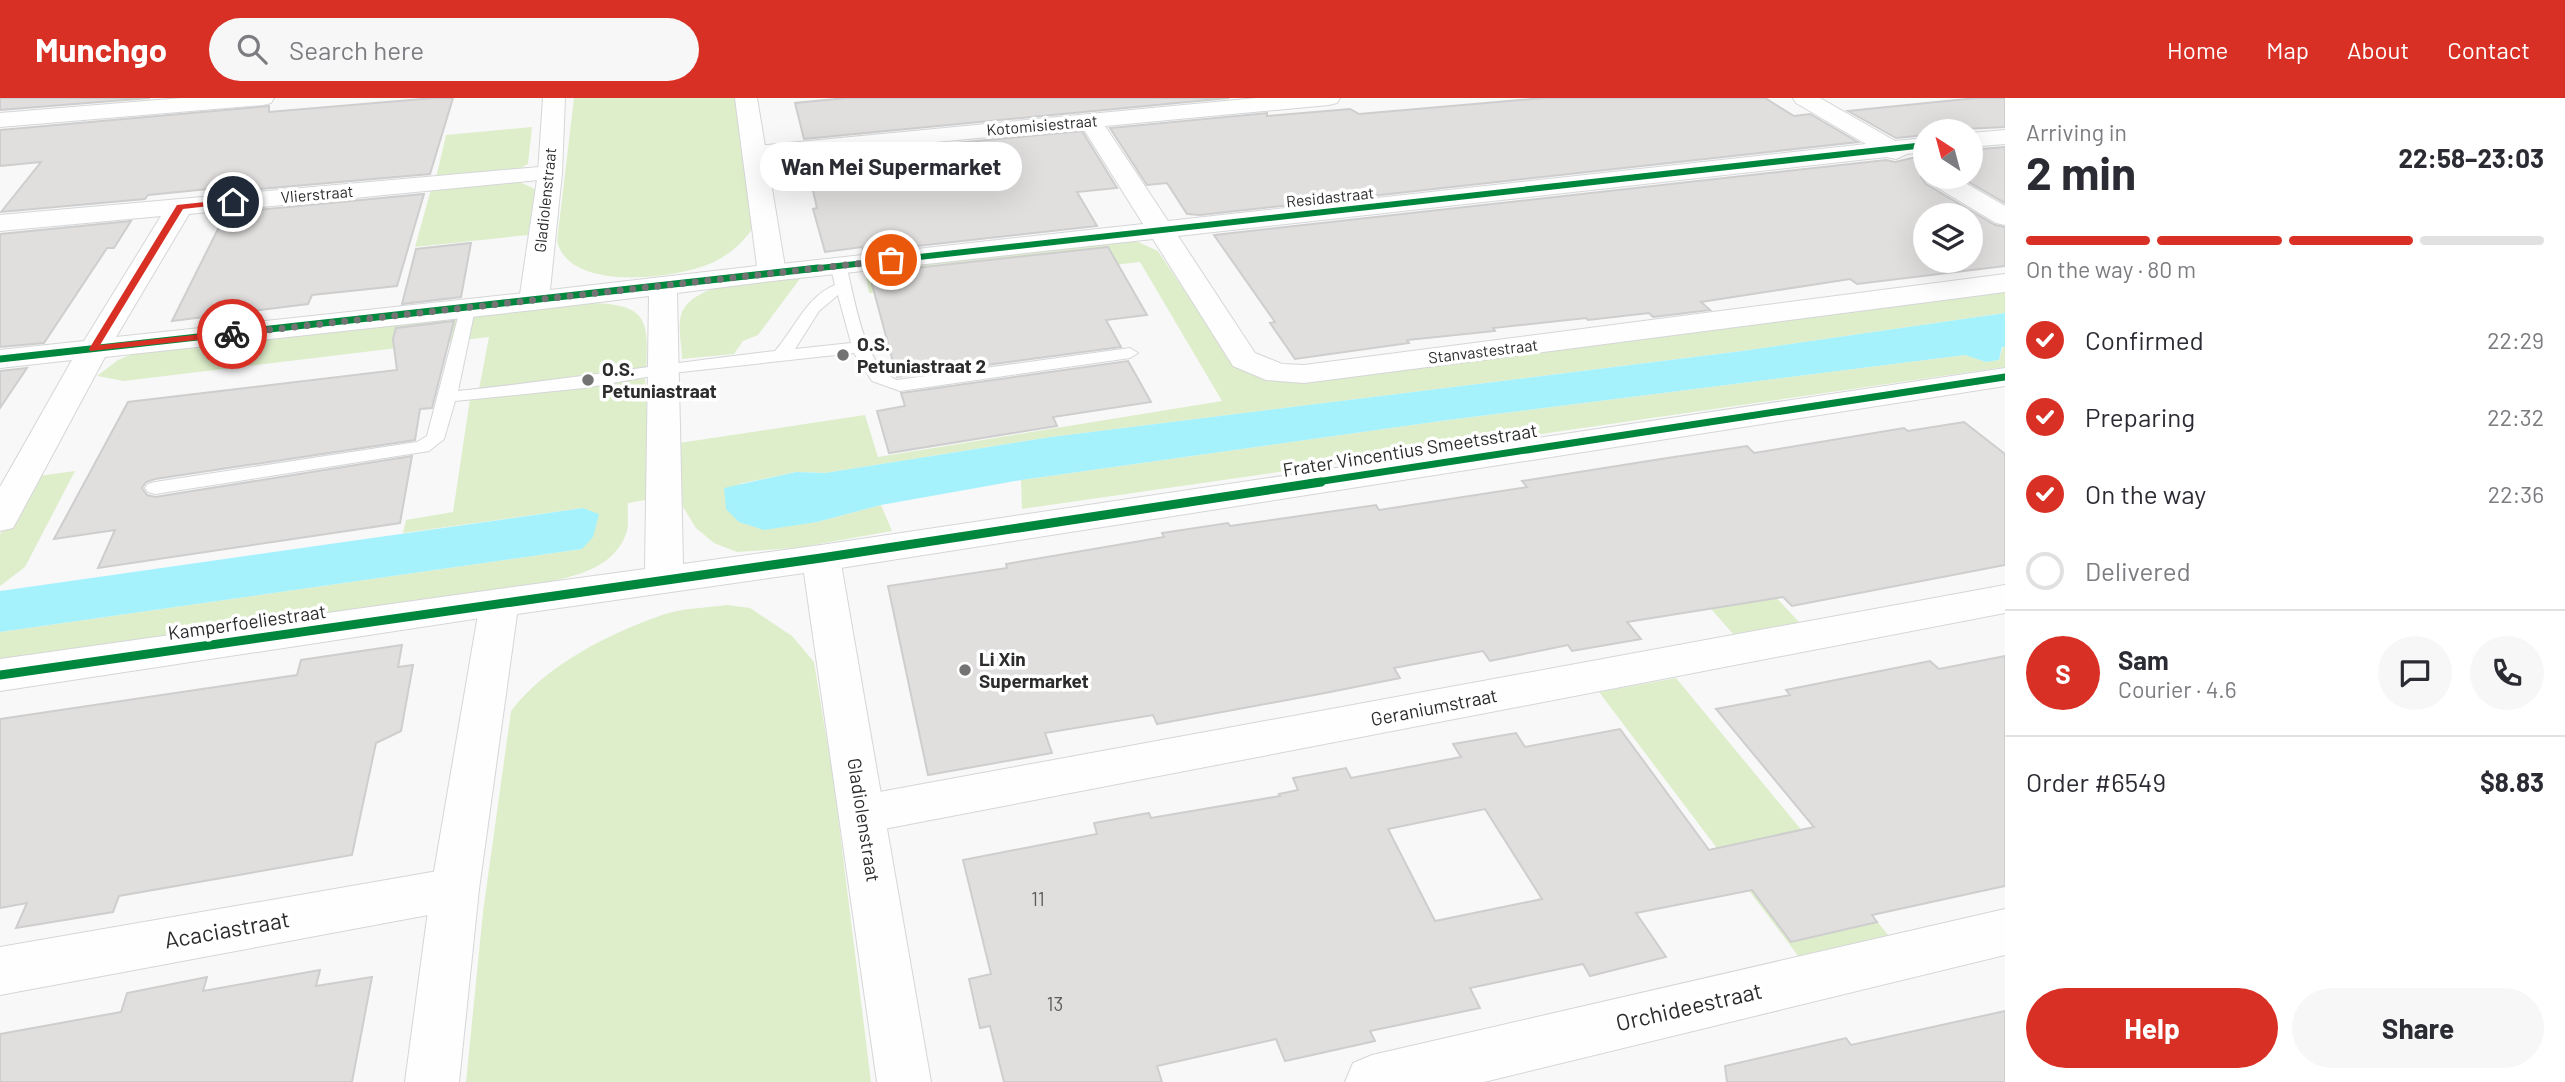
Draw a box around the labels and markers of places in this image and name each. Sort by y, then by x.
callout: Wan Mei Supermarket [760,141,1022,190]
pin [203,172,263,232]
pin [861,230,921,290]
place label: O.S. Petuniastraat 2 [857,332,986,377]
marker: O.S. Petuniastraat 2 [835,347,851,363]
place label: O.S. Petuniastraat [602,357,717,402]
marker: O.S. Petuniastraat [580,372,596,388]
place label: Li Xin Supermarket [979,647,1089,692]
marker: Li Xin Supermarket [957,662,973,678]

